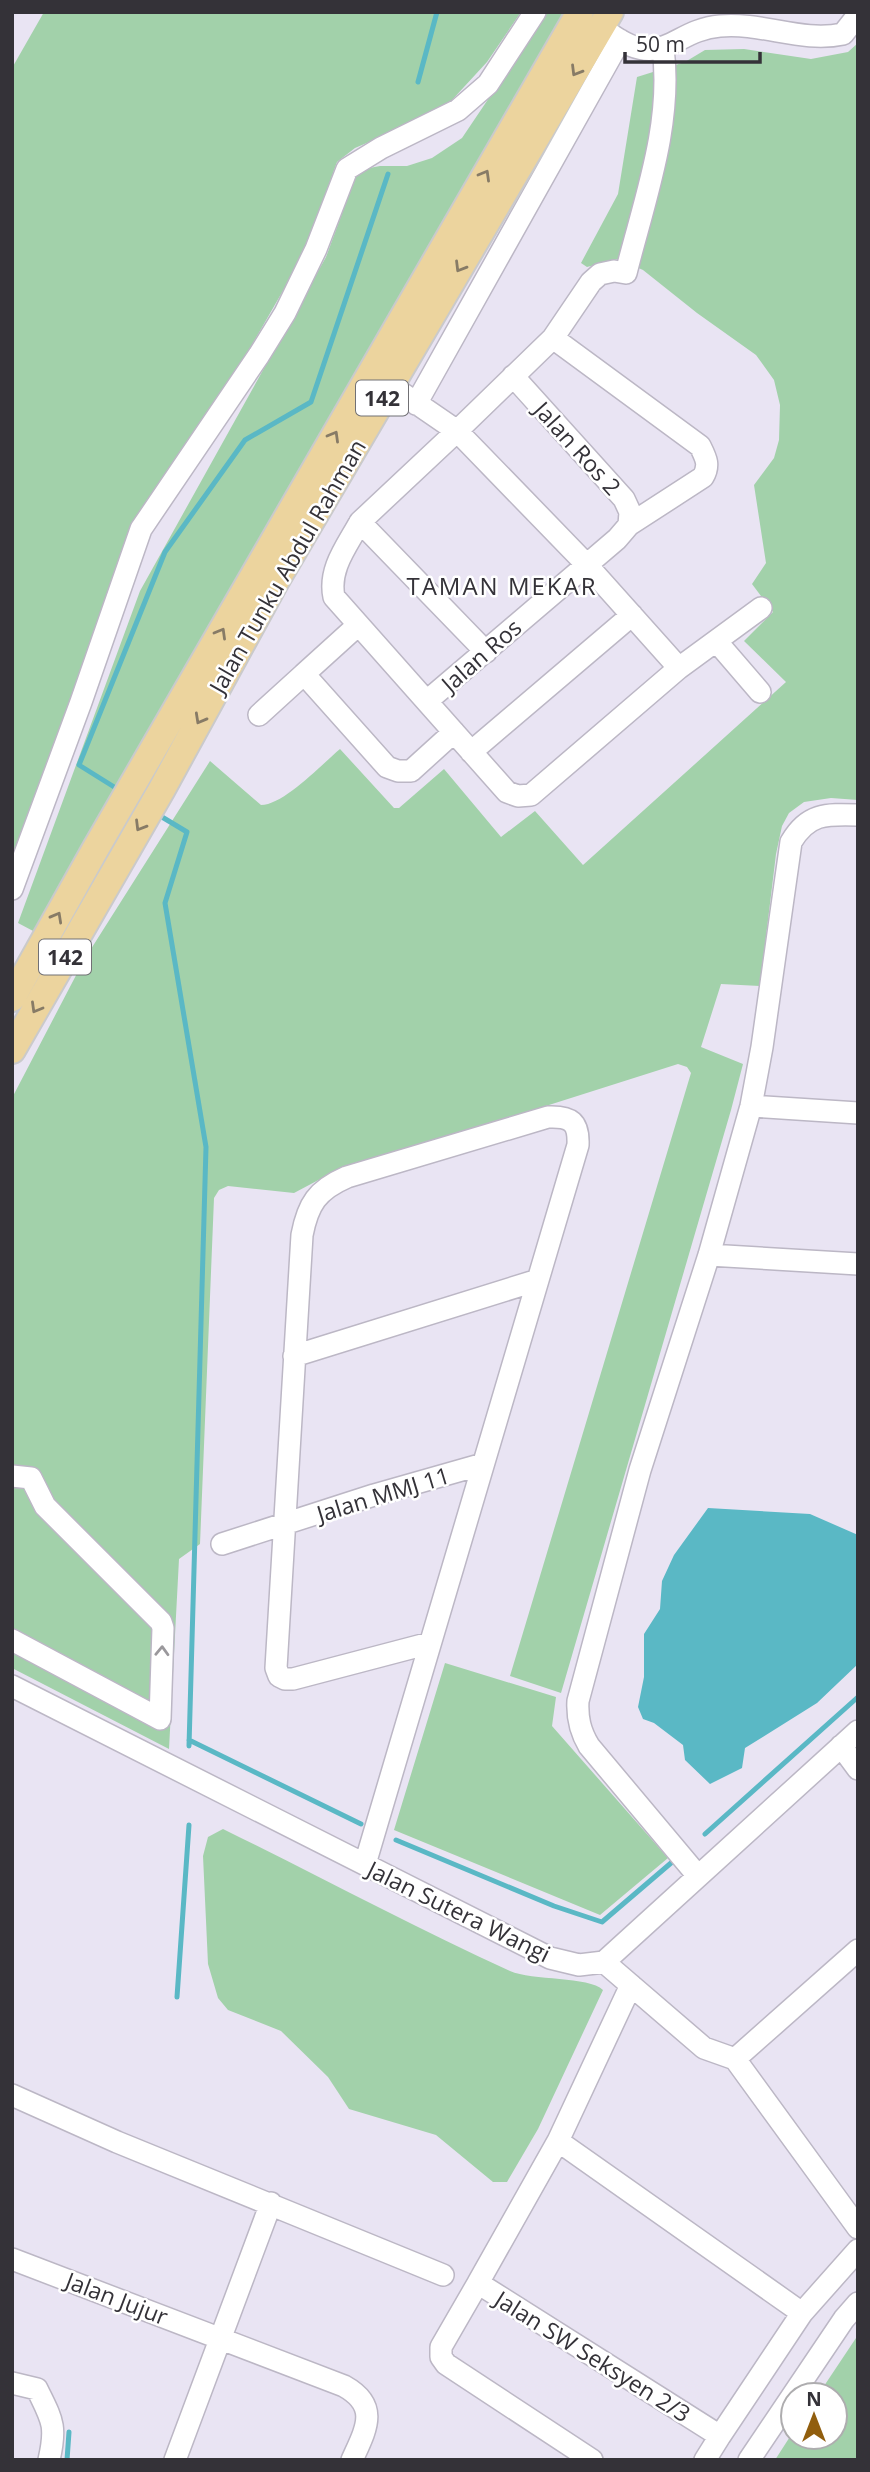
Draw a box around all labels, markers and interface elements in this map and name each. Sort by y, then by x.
scale bar [625,21,760,65]
text: 50 m [636,30,685,58]
one-way arrow [571,64,584,77]
one-way arrow [477,170,490,183]
one-way arrow [455,260,468,272]
road number: 142 [356,380,408,416]
street label: Jalan Ros 2 [526,393,629,502]
one-way arrow [326,430,339,443]
street label: Jalan Tunku Abdul Rahman [200,433,373,701]
district label: TAMAN MEKAR [406,569,598,602]
street label: Jalan Ros [433,611,528,700]
one-way arrow [213,628,226,640]
one-way arrow [195,712,208,724]
one-way arrow [135,819,148,832]
one-way arrow [49,912,62,925]
road number: 142 [39,940,91,974]
one-way arrow [31,1001,44,1014]
street label: Jalan MMJ 11 [311,1459,453,1530]
one-way arrow [155,1645,170,1656]
street label: Jalan Sutera Wangi [360,1852,556,1969]
street label: Jalan Jujur [59,2263,173,2332]
street label: Jalan SW Seksyen 2/3 [487,2282,697,2429]
north arrow [779,2381,849,2451]
text: N [806,2386,822,2412]

